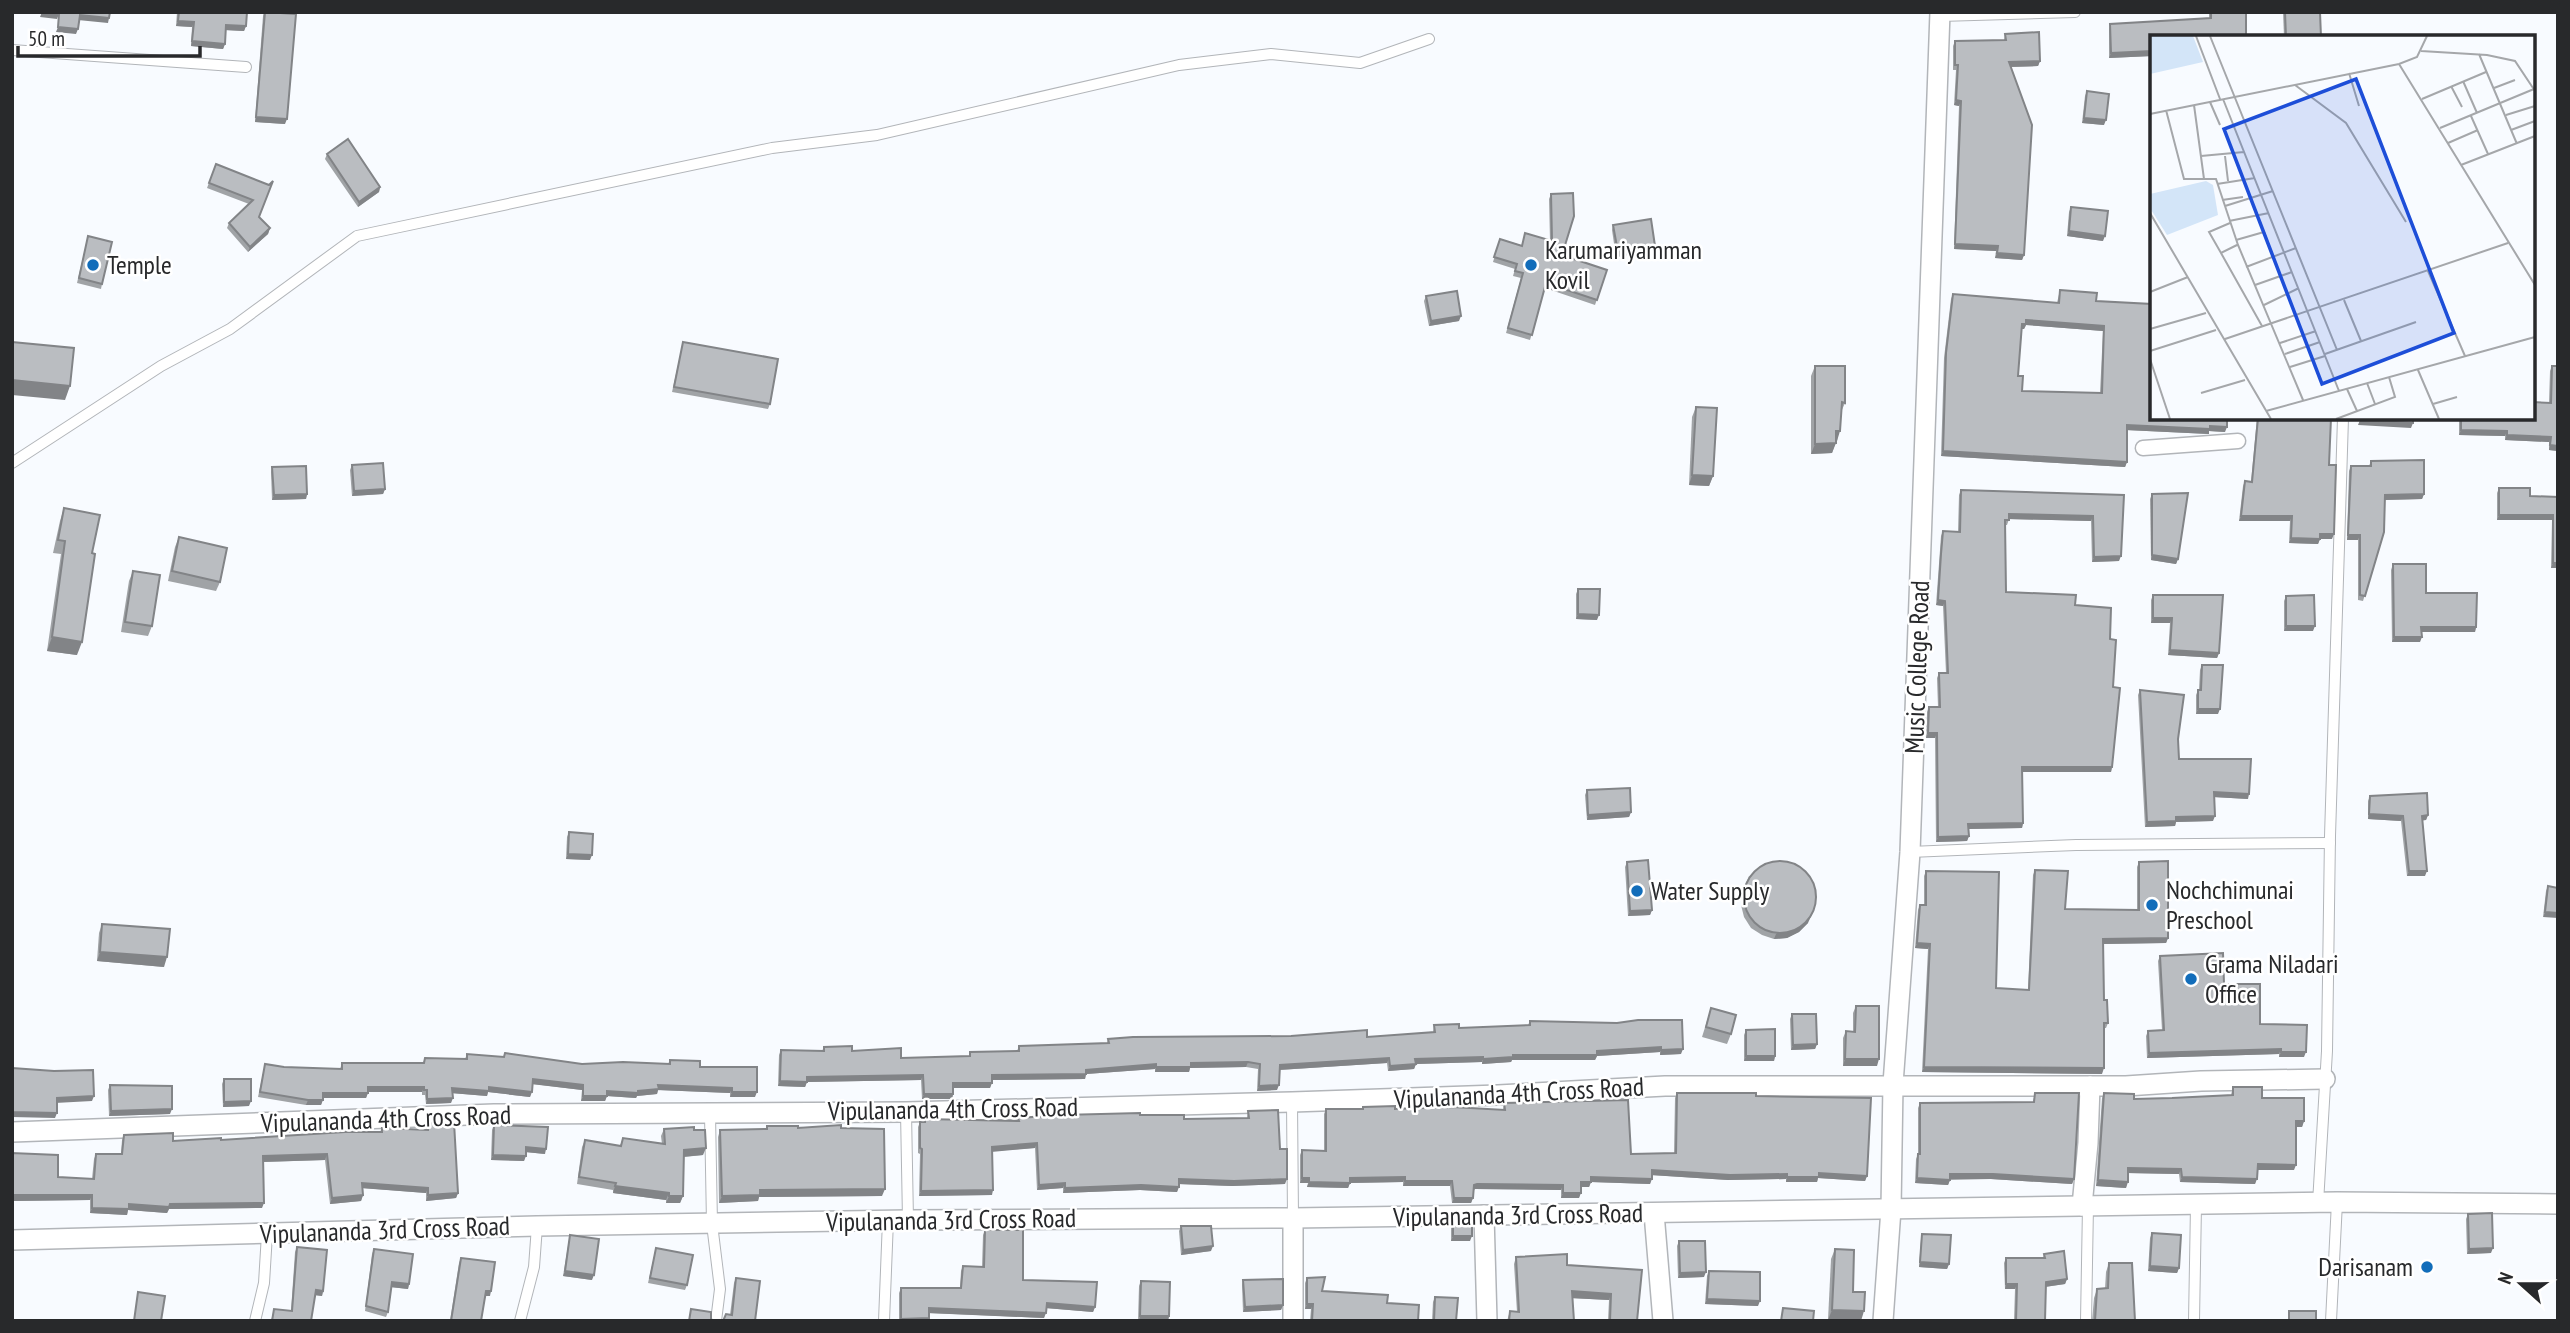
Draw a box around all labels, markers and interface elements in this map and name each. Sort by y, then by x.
scale bar [18,14,200,58]
text: 50 m [28,25,65,52]
inset map [2150,35,2535,420]
place label: Karumariyamman Kovil [1545,233,1702,296]
place label: Temple [107,248,172,281]
marker: Temple [85,257,101,273]
marker: Karumariyamman Kovil [1523,257,1539,273]
street label: Music College Road [1897,580,1936,754]
place label: Nochchimunai Preschool [2166,873,2294,936]
place label: Water Supply [1651,874,1769,907]
marker: Water Supply [1629,883,1645,899]
marker: Nochchimunai Preschool [2144,897,2160,913]
place label: Grama Niladari Office [2205,947,2339,1010]
marker: Grama Niladari Office [2183,971,2199,987]
street label: Vipulananda 4th Cross Road [1392,1069,1645,1116]
street label: Vipulananda 4th Cross Road [827,1090,1078,1127]
street label: Vipulananda 4th Cross Road [259,1098,512,1139]
street label: Vipulananda 3rd Cross Road [1392,1196,1643,1233]
street label: Vipulananda 3rd Cross Road [825,1201,1076,1238]
street label: Vipulananda 3rd Cross Road [258,1209,511,1250]
north arrow [2486,1249,2556,1319]
place label: Darisanam [2318,1250,2413,1283]
marker: Darisanam [2419,1259,2435,1275]
text: N [2492,1269,2518,1287]

